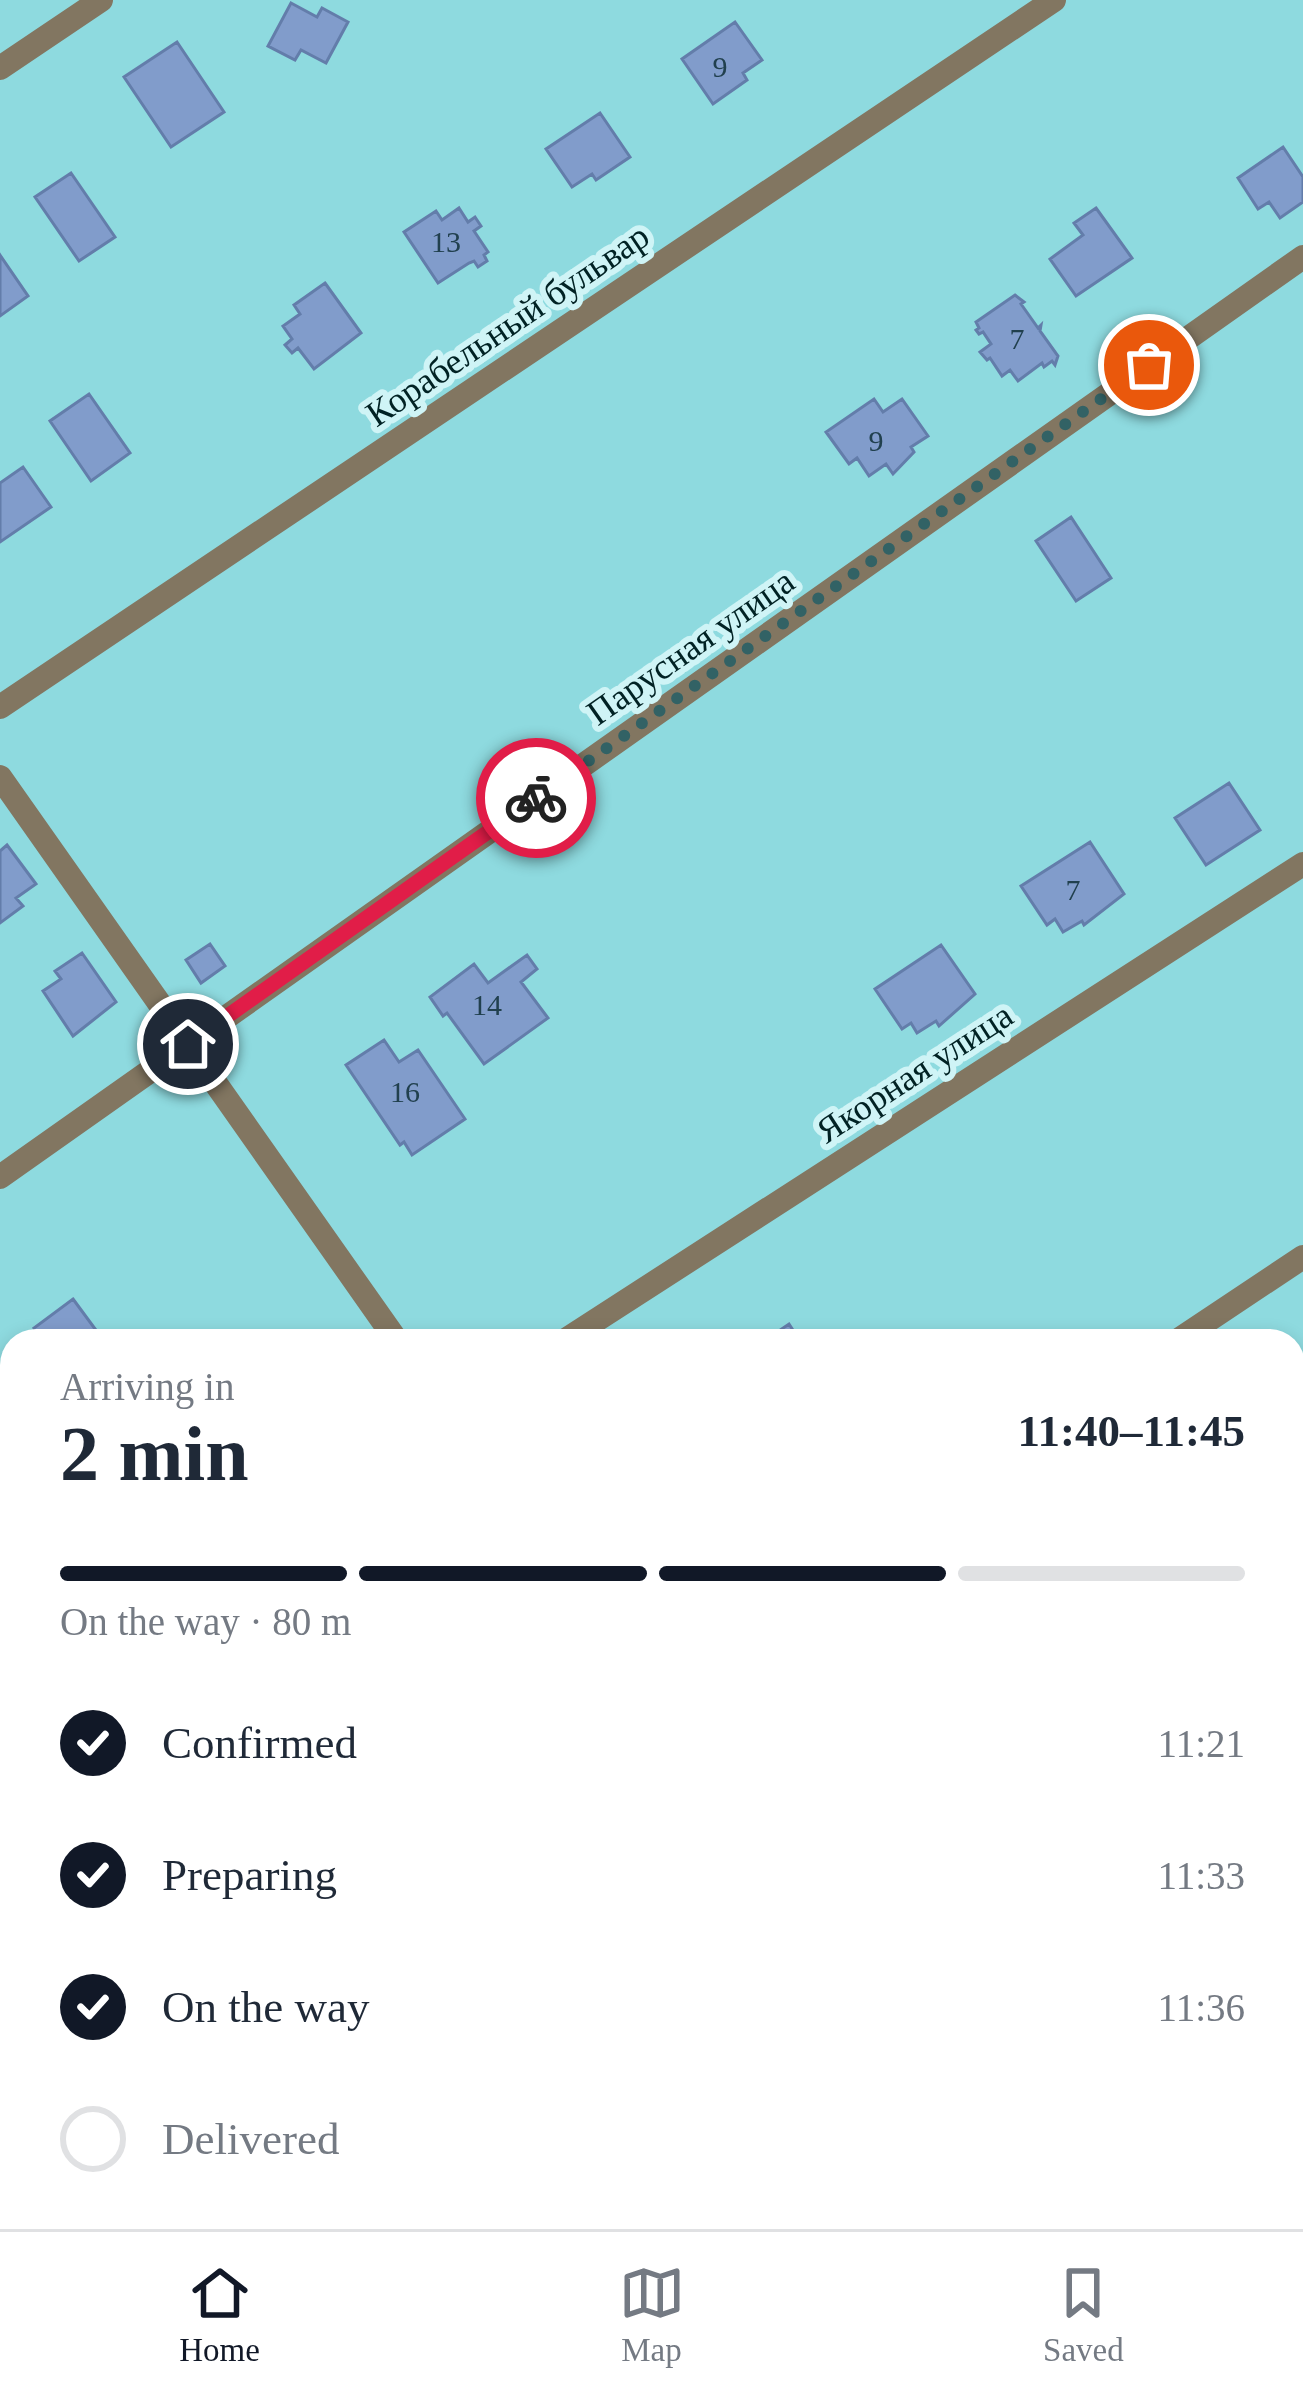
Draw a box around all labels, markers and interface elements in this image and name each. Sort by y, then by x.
house number: 9 [713,50,728,83]
street label: Корабельный бульвар [359,215,657,434]
house number: 13 [431,225,461,258]
pin [1098,314,1200,416]
house number: 7 [1010,322,1025,355]
icon: bag [1116,332,1182,398]
house number: 9 [869,424,884,457]
street label: Парусная улица [579,561,802,733]
courier [476,738,596,858]
icon: bike [503,765,569,831]
house number: 7 [1066,873,1081,906]
house number: 14 [472,988,502,1021]
pin [137,993,239,1095]
street label: Якорная улица [809,995,1020,1151]
icon: home [155,1011,221,1077]
house number: 16 [390,1075,420,1108]
text: Arriving in [60,1365,234,1408]
text: 11:40–11:45 [1017,1406,1245,1456]
text: 2 min [60,1410,249,1497]
text: On the way · 80 m [60,1600,351,1643]
icon: check [60,1710,126,1776]
text: Confirmed [162,1718,357,1768]
text: 11:21 [1158,1722,1245,1765]
icon: check [60,1842,126,1908]
text: Preparing [162,1850,337,1900]
text: 11:33 [1158,1854,1245,1897]
icon: check [60,1974,126,2040]
text: On the way [162,1982,369,2032]
text: 11:36 [1158,1986,1245,2029]
text: Delivered [162,2114,339,2164]
tab: Home [179,2260,260,2369]
tab: Map [619,2260,685,2369]
tab: Saved [1043,2260,1124,2369]

